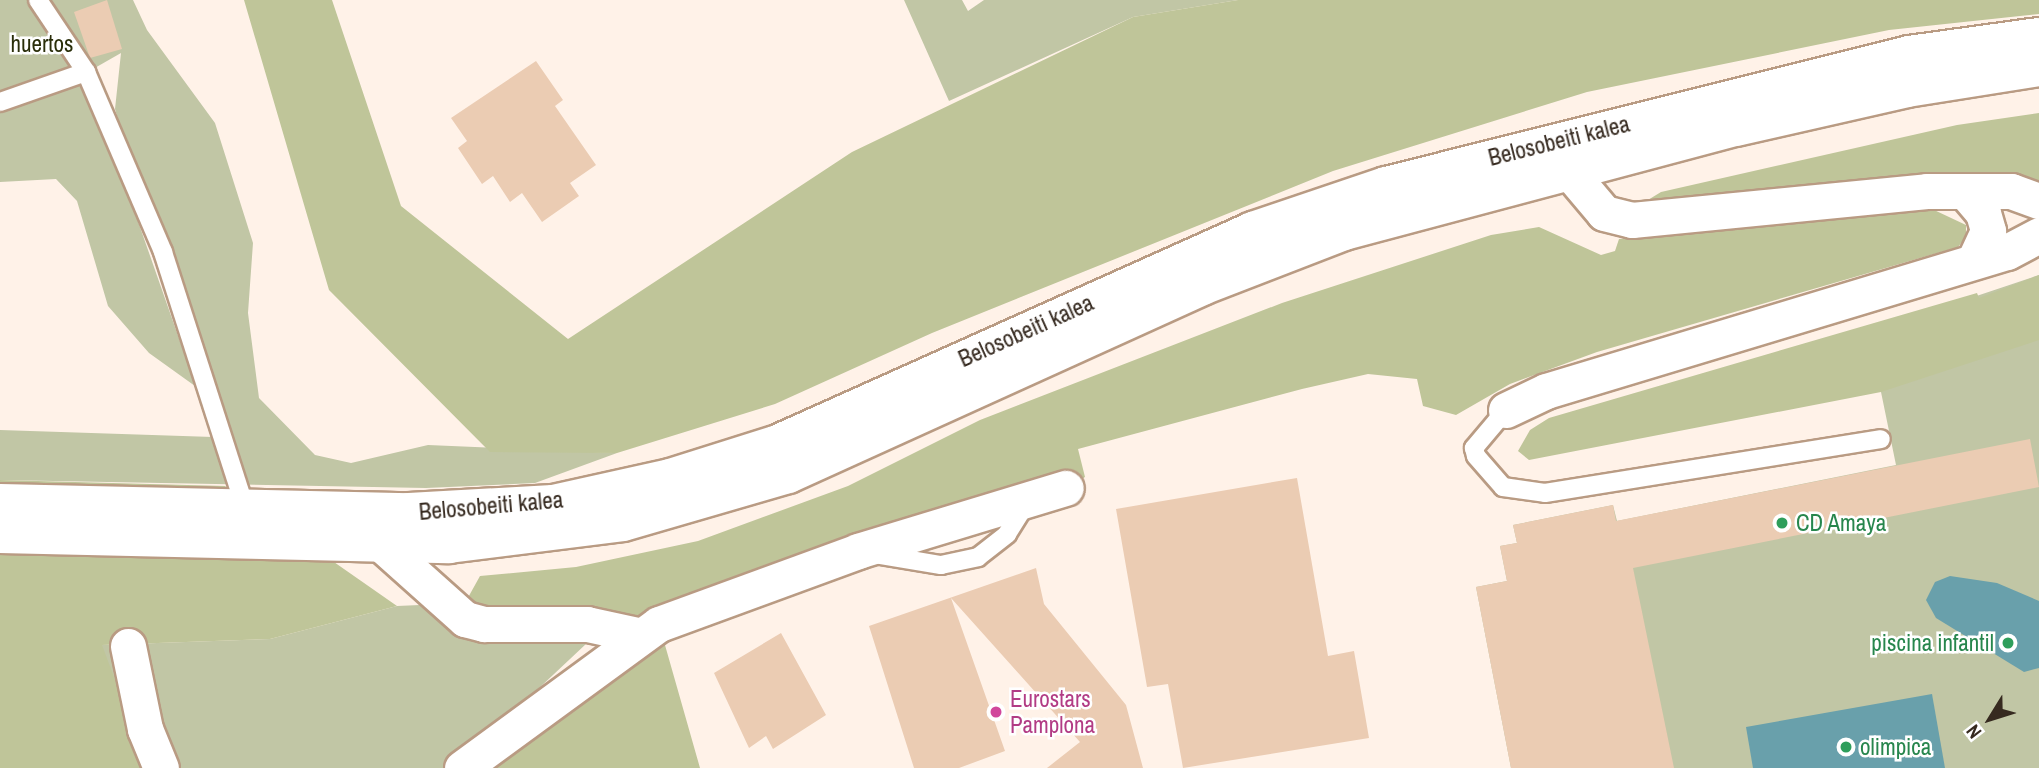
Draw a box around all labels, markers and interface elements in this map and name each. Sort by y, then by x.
park label: huertos [11,30,73,58]
street label: Belosobeiti kalea [1485,110,1633,172]
street label: Belosobeiti kalea [954,289,1098,373]
street label: Belosobeiti kalea [418,486,564,526]
place label: CD Amaya [1796,509,1887,537]
marker: CD Amaya [1774,515,1790,531]
place label: piscina infantil [1871,629,1994,657]
marker: piscina infantil [2000,635,2016,651]
north arrow [1955,684,2025,754]
place label: Eurostars Pamplona [1010,685,1095,739]
marker: Eurostars Pamplona [988,704,1004,720]
text: N [1960,719,1987,744]
place label: olimpica [1860,733,1931,761]
marker: olimpica [1838,739,1854,755]

